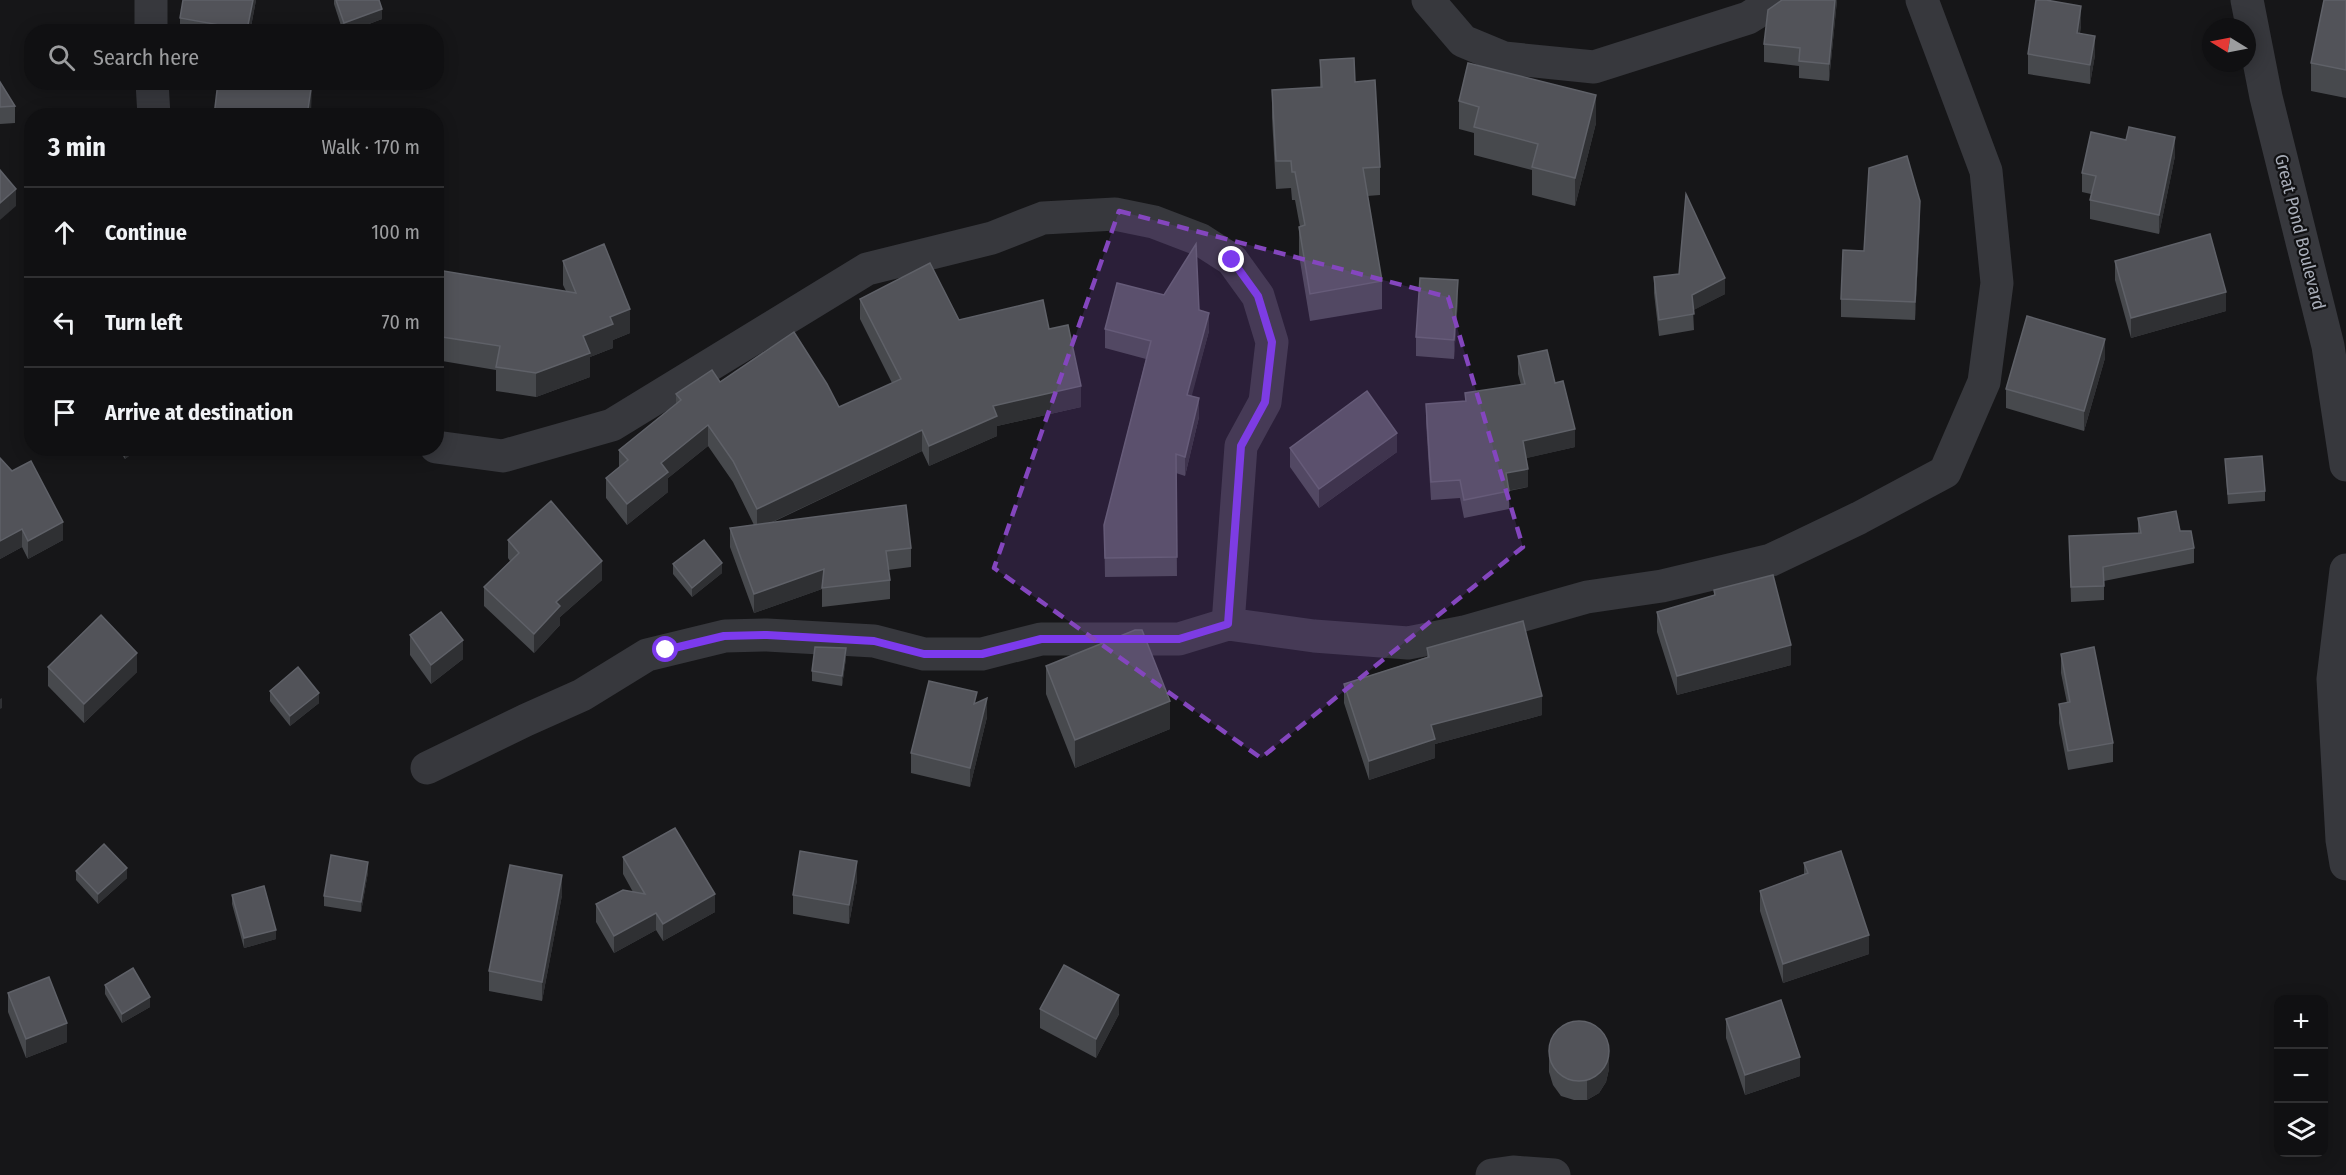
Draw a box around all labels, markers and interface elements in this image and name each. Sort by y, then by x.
north arrow [2202,18,2256,72]
search box [24,24,444,90]
icon: search [45,41,78,74]
text: Search here [93,44,199,71]
text: 3 min [48,132,106,163]
text: Walk · 170 m [322,135,420,159]
street label: Great Pond Boulevard [2270,152,2330,312]
icon: ahead [48,216,81,249]
text: Continue [105,219,187,246]
text: 100 m [371,220,420,244]
route end [1218,246,1244,272]
icon: left [48,306,81,339]
text: Turn left [105,309,183,336]
text: 70 m [382,310,420,334]
icon: arrive [48,396,81,429]
text: Arrive at destination [105,399,293,426]
route start [652,636,678,662]
map controls [2274,995,2328,1157]
button: + [2274,995,2328,1049]
button: − [2274,1049,2328,1103]
button: layers [2274,1103,2328,1157]

